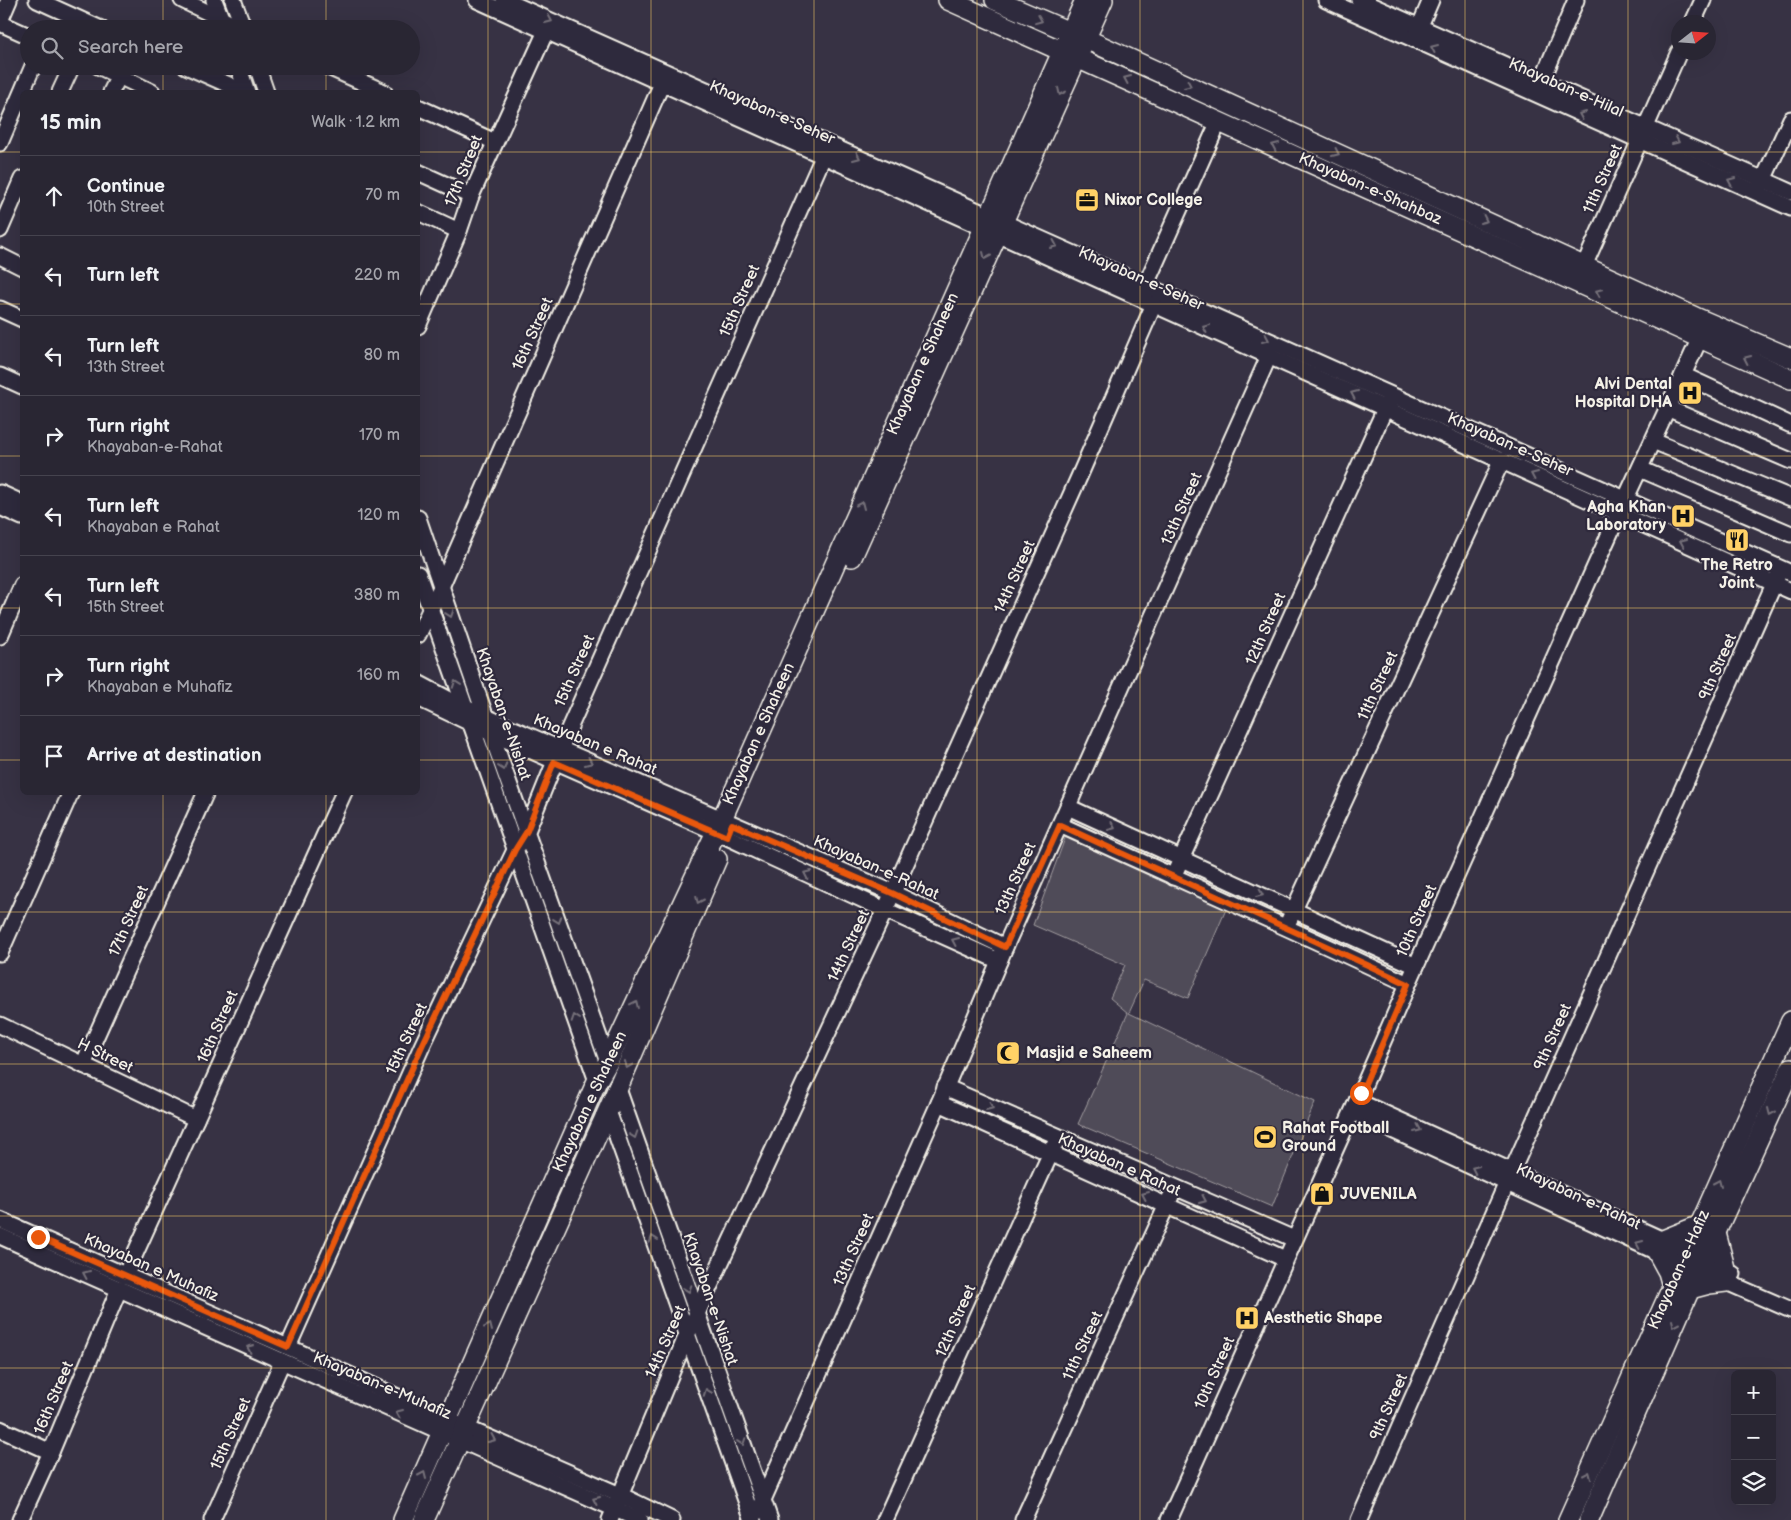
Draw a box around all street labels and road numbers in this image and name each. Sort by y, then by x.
street label: Khayaban-e-Hilal [1506,54,1626,122]
street label: Khayaban-e-Seher [706,77,838,149]
street label: 17th Street [441,132,487,210]
street label: 11th Street [1579,141,1627,217]
street label: Khayaban-e-Shahbaz [1295,149,1445,229]
street label: Khayaban-e-Seher [1075,243,1207,315]
street label: 15th Street [716,262,764,340]
street label: Khayaban e Shaheen [883,290,963,438]
street label: 16th Street [509,295,558,373]
street label: Khayaban-e-Seher [1444,409,1576,481]
street label: 13th Street [1158,470,1207,548]
street label: 14th Street [991,538,1040,616]
street label: 12th Street [1242,590,1290,668]
street label: 9th Street [1695,631,1741,703]
street label: 15th Street [551,632,599,710]
street label: Khayaban-e-Nishat [471,645,535,783]
street label: 11th Street [1354,648,1402,724]
street label: Khayaban e Shaheen [719,660,799,808]
street label: Khayaban e Rahat [530,710,660,780]
street label: Khayaban-e-Rahat [810,832,942,904]
street label: 13th Street [992,840,1041,918]
street label: 17th Street [105,882,153,959]
street label: 10th Street [1393,882,1441,960]
street label: 14th Street [824,907,874,985]
street label: 16th Street [194,988,243,1066]
street label: 15th Street [382,1000,432,1078]
street label: 9th Street [1530,1001,1576,1073]
street label: Khayaban e Shaheen [549,1028,631,1176]
street label: H Street [74,1034,136,1078]
street label: Khayaban e Rahat [1055,1129,1183,1201]
street label: Khayaban-e-Rahat [1513,1160,1644,1234]
street label: Khayaban-e-Hafiz [1644,1207,1714,1333]
street label: 13th Street [830,1211,879,1289]
street label: Khayaban e Muhafiz [81,1230,222,1306]
street label: Khayaban-e-Nishat [678,1230,742,1368]
street label: 12th Street [932,1282,980,1360]
street label: 14th Street [642,1303,691,1381]
street label: 11th Street [1059,1308,1107,1384]
street label: 10th Street [1191,1334,1239,1412]
street label: Khayaban-e-Muhafiz [310,1348,454,1424]
street label: 16th Street [30,1358,78,1437]
street label: 9th Street [1366,1371,1412,1443]
street label: 15th Street [207,1395,255,1473]

